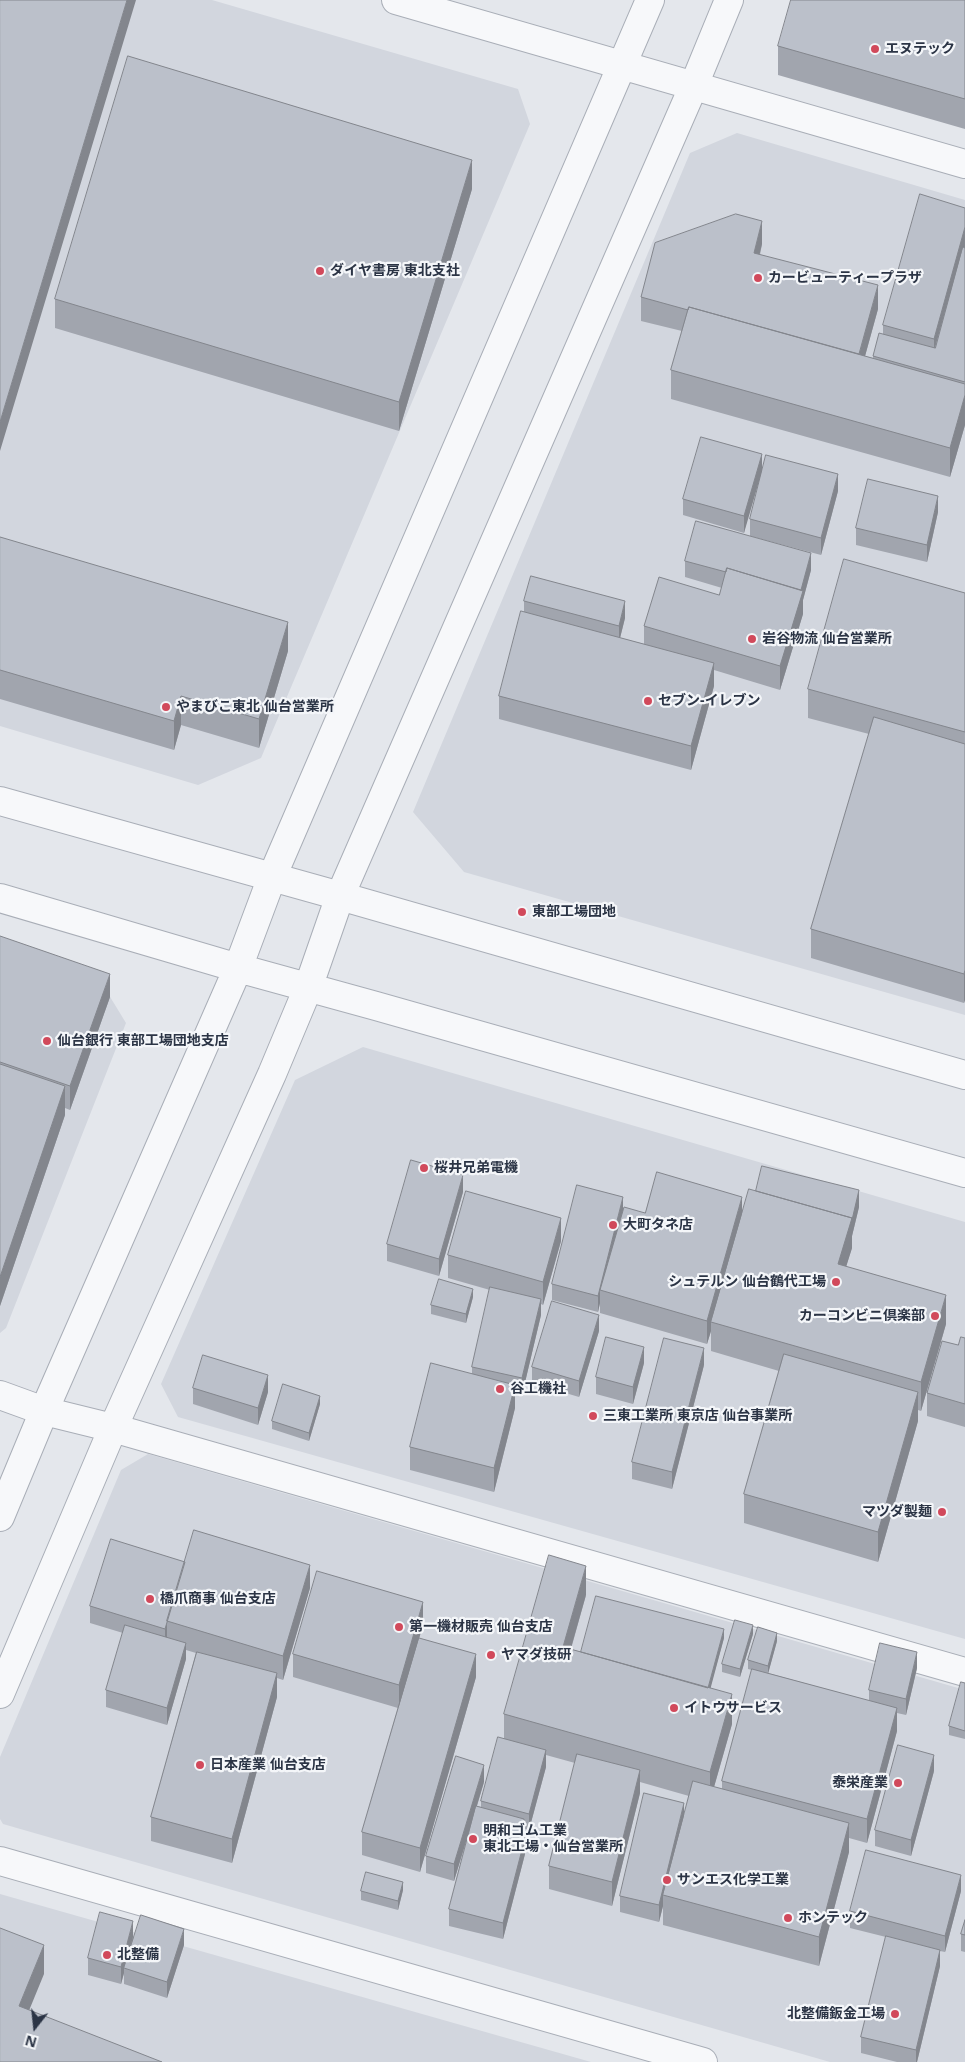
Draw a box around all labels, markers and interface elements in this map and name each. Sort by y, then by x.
place label: エヌテック [885,41,955,57]
marker: エヌテック [869,43,881,55]
place label: ダイヤ書房 東北支社 [330,263,460,279]
marker: ダイヤ書房 東北支社 [314,265,326,277]
place label: カービューティープラザ [768,270,922,286]
marker: カービューティープラザ [752,272,764,284]
place label: 岩谷物流 仙台営業所 [762,631,892,647]
marker: 岩谷物流 仙台営業所 [746,633,758,645]
place label: セブン-イレブン [658,693,761,709]
marker: セブン-イレブン [642,695,654,707]
place label: やまびこ東北 仙台営業所 [176,699,334,715]
marker: やまびこ東北 仙台営業所 [160,701,172,713]
place label: 東部工場団地 [532,904,616,920]
marker: 東部工場団地 [516,906,528,918]
place label: 仙台銀行 東部工場団地支店 [57,1033,229,1049]
marker: 仙台銀行 東部工場団地支店 [41,1035,53,1047]
place label: 桜井兄弟電機 [434,1160,518,1176]
marker: 桜井兄弟電機 [418,1162,430,1174]
place label: 大町タネ店 [623,1217,693,1233]
marker: 大町タネ店 [607,1219,619,1231]
place label: シュテルン 仙台鶴代工場 [668,1274,826,1290]
marker: シュテルン 仙台鶴代工場 [830,1276,842,1288]
place label: カーコンビニ倶楽部 [799,1308,925,1324]
marker: カーコンビニ倶楽部 [929,1310,941,1322]
place label: 谷工機社 [510,1381,566,1397]
marker: 谷工機社 [494,1383,506,1395]
place label: 三東工業所 東京店 仙台事業所 [603,1408,792,1424]
marker: 三東工業所 東京店 仙台事業所 [587,1410,599,1422]
place label: マツダ製麺 [862,1504,932,1520]
marker: マツダ製麺 [936,1506,948,1518]
place label: 橋爪商事 仙台支店 [160,1591,276,1607]
marker: 橋爪商事 仙台支店 [144,1593,156,1605]
place label: 第一機材販売 仙台支店 [409,1619,553,1635]
marker: 第一機材販売 仙台支店 [393,1621,405,1633]
place label: ヤマダ技研 [501,1647,571,1663]
marker: ヤマダ技研 [485,1649,497,1661]
place label: イトウサービス [684,1700,782,1716]
marker: イトウサービス [668,1702,680,1714]
place label: 日本産業 仙台支店 [210,1757,326,1773]
marker: 日本産業 仙台支店 [194,1759,206,1771]
place label: 泰栄産業 [832,1775,888,1791]
marker: 泰栄産業 [892,1777,904,1789]
place label: 明和ゴム工業 東北工場・仙台営業所 [483,1823,623,1855]
marker: 明和ゴム工業 東北工場・仙台営業所 [467,1833,479,1845]
place label: サンエス化学工業 [677,1872,789,1888]
marker: サンエス化学工業 [661,1874,673,1886]
place label: ホンテック [798,1910,868,1926]
marker: ホンテック [782,1912,794,1924]
place label: 北整備 [117,1947,159,1963]
marker: 北整備 [101,1949,113,1961]
north arrow [10,2002,60,2052]
place label: 北整備鈑金工場 [787,2006,885,2022]
marker: 北整備鈑金工場 [889,2008,901,2020]
text: N [23,2031,39,2053]

